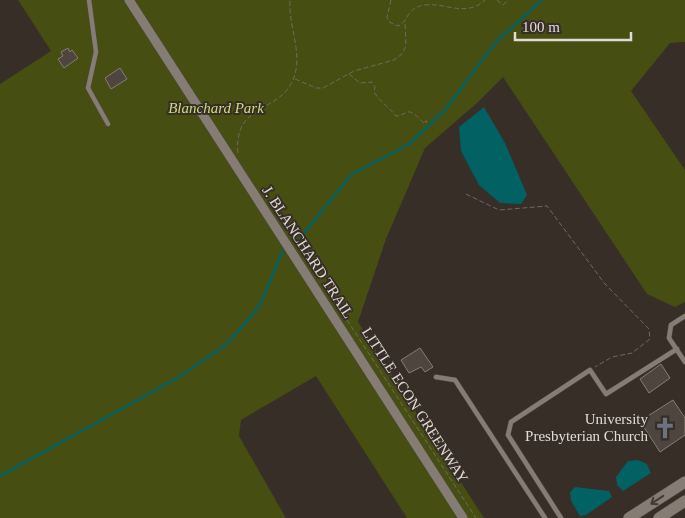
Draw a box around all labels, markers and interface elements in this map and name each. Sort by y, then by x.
scale bar [515,10,631,42]
text: 100 m [522,19,560,35]
park label: Blanchard Park [168,100,264,116]
street label: J. BLANCHARD TRAIL [259,183,357,321]
street label: LITTLE ECON GREENWAY [359,324,471,486]
place label: University Presbyterian Church [525,411,648,444]
church icon: University Presbyterian Church [652,415,678,441]
one-way arrow [651,495,665,505]

